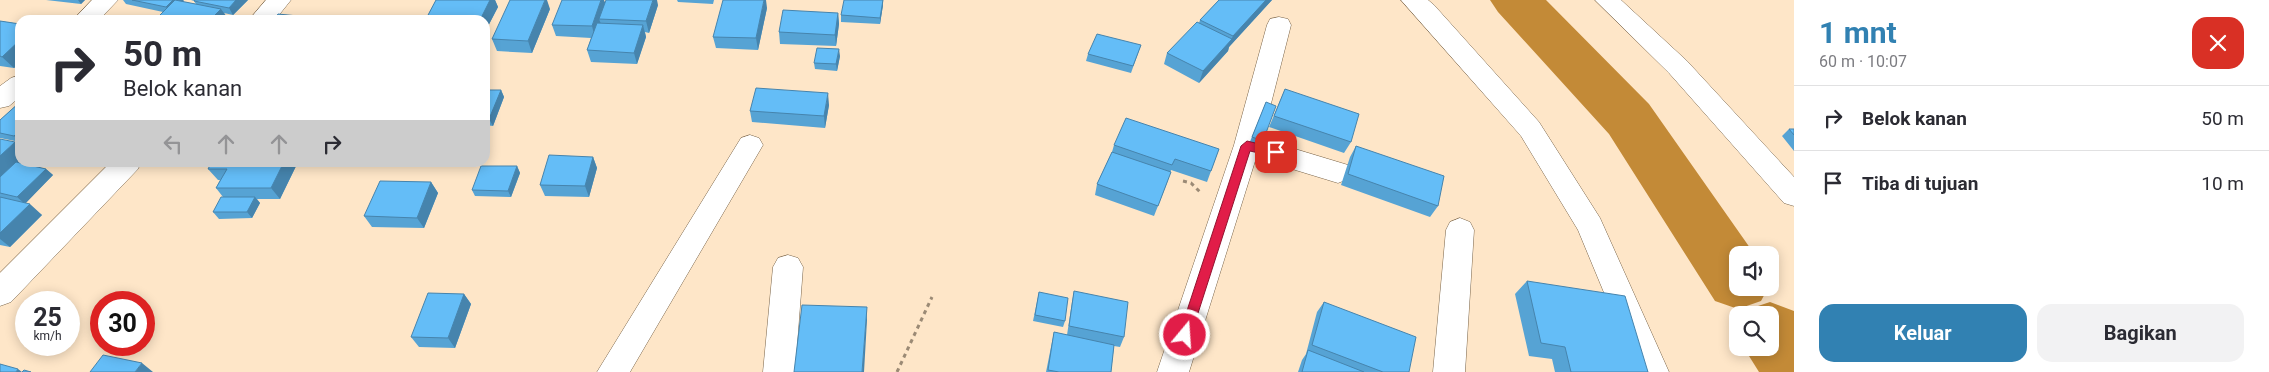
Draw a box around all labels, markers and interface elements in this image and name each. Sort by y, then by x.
text: 1 mnt [1819,15,1897,50]
button: close [2192,17,2244,69]
text: 50 m [123,34,202,75]
icon: right [40,35,105,100]
text: 60 m · 10:07 [1819,52,1907,71]
text: Belok kanan [123,76,242,101]
icon: right [1819,104,1847,132]
text: Belok kanan [1862,107,1967,130]
text: 50 m [2201,107,2244,130]
icon: left [159,130,187,158]
icon: ahead [212,130,240,158]
icon: ahead [265,130,293,158]
icon: right [318,130,346,158]
pin [1255,131,1297,173]
icon: arrive [1262,138,1290,166]
icon: arrive [1819,169,1847,197]
text: Tiba di tujuan [1862,172,1978,195]
text: 10 m [2201,172,2244,195]
map controls [1729,246,1779,356]
button: sound [1729,246,1779,296]
speed limit sign: 30 [90,291,155,356]
text: 25 [33,303,62,332]
button: Keluar [1819,304,2027,362]
button: Bagikan [2037,304,2244,362]
button: search [1729,306,1779,356]
position arrow [1158,308,1210,360]
text: km/h [33,329,62,343]

